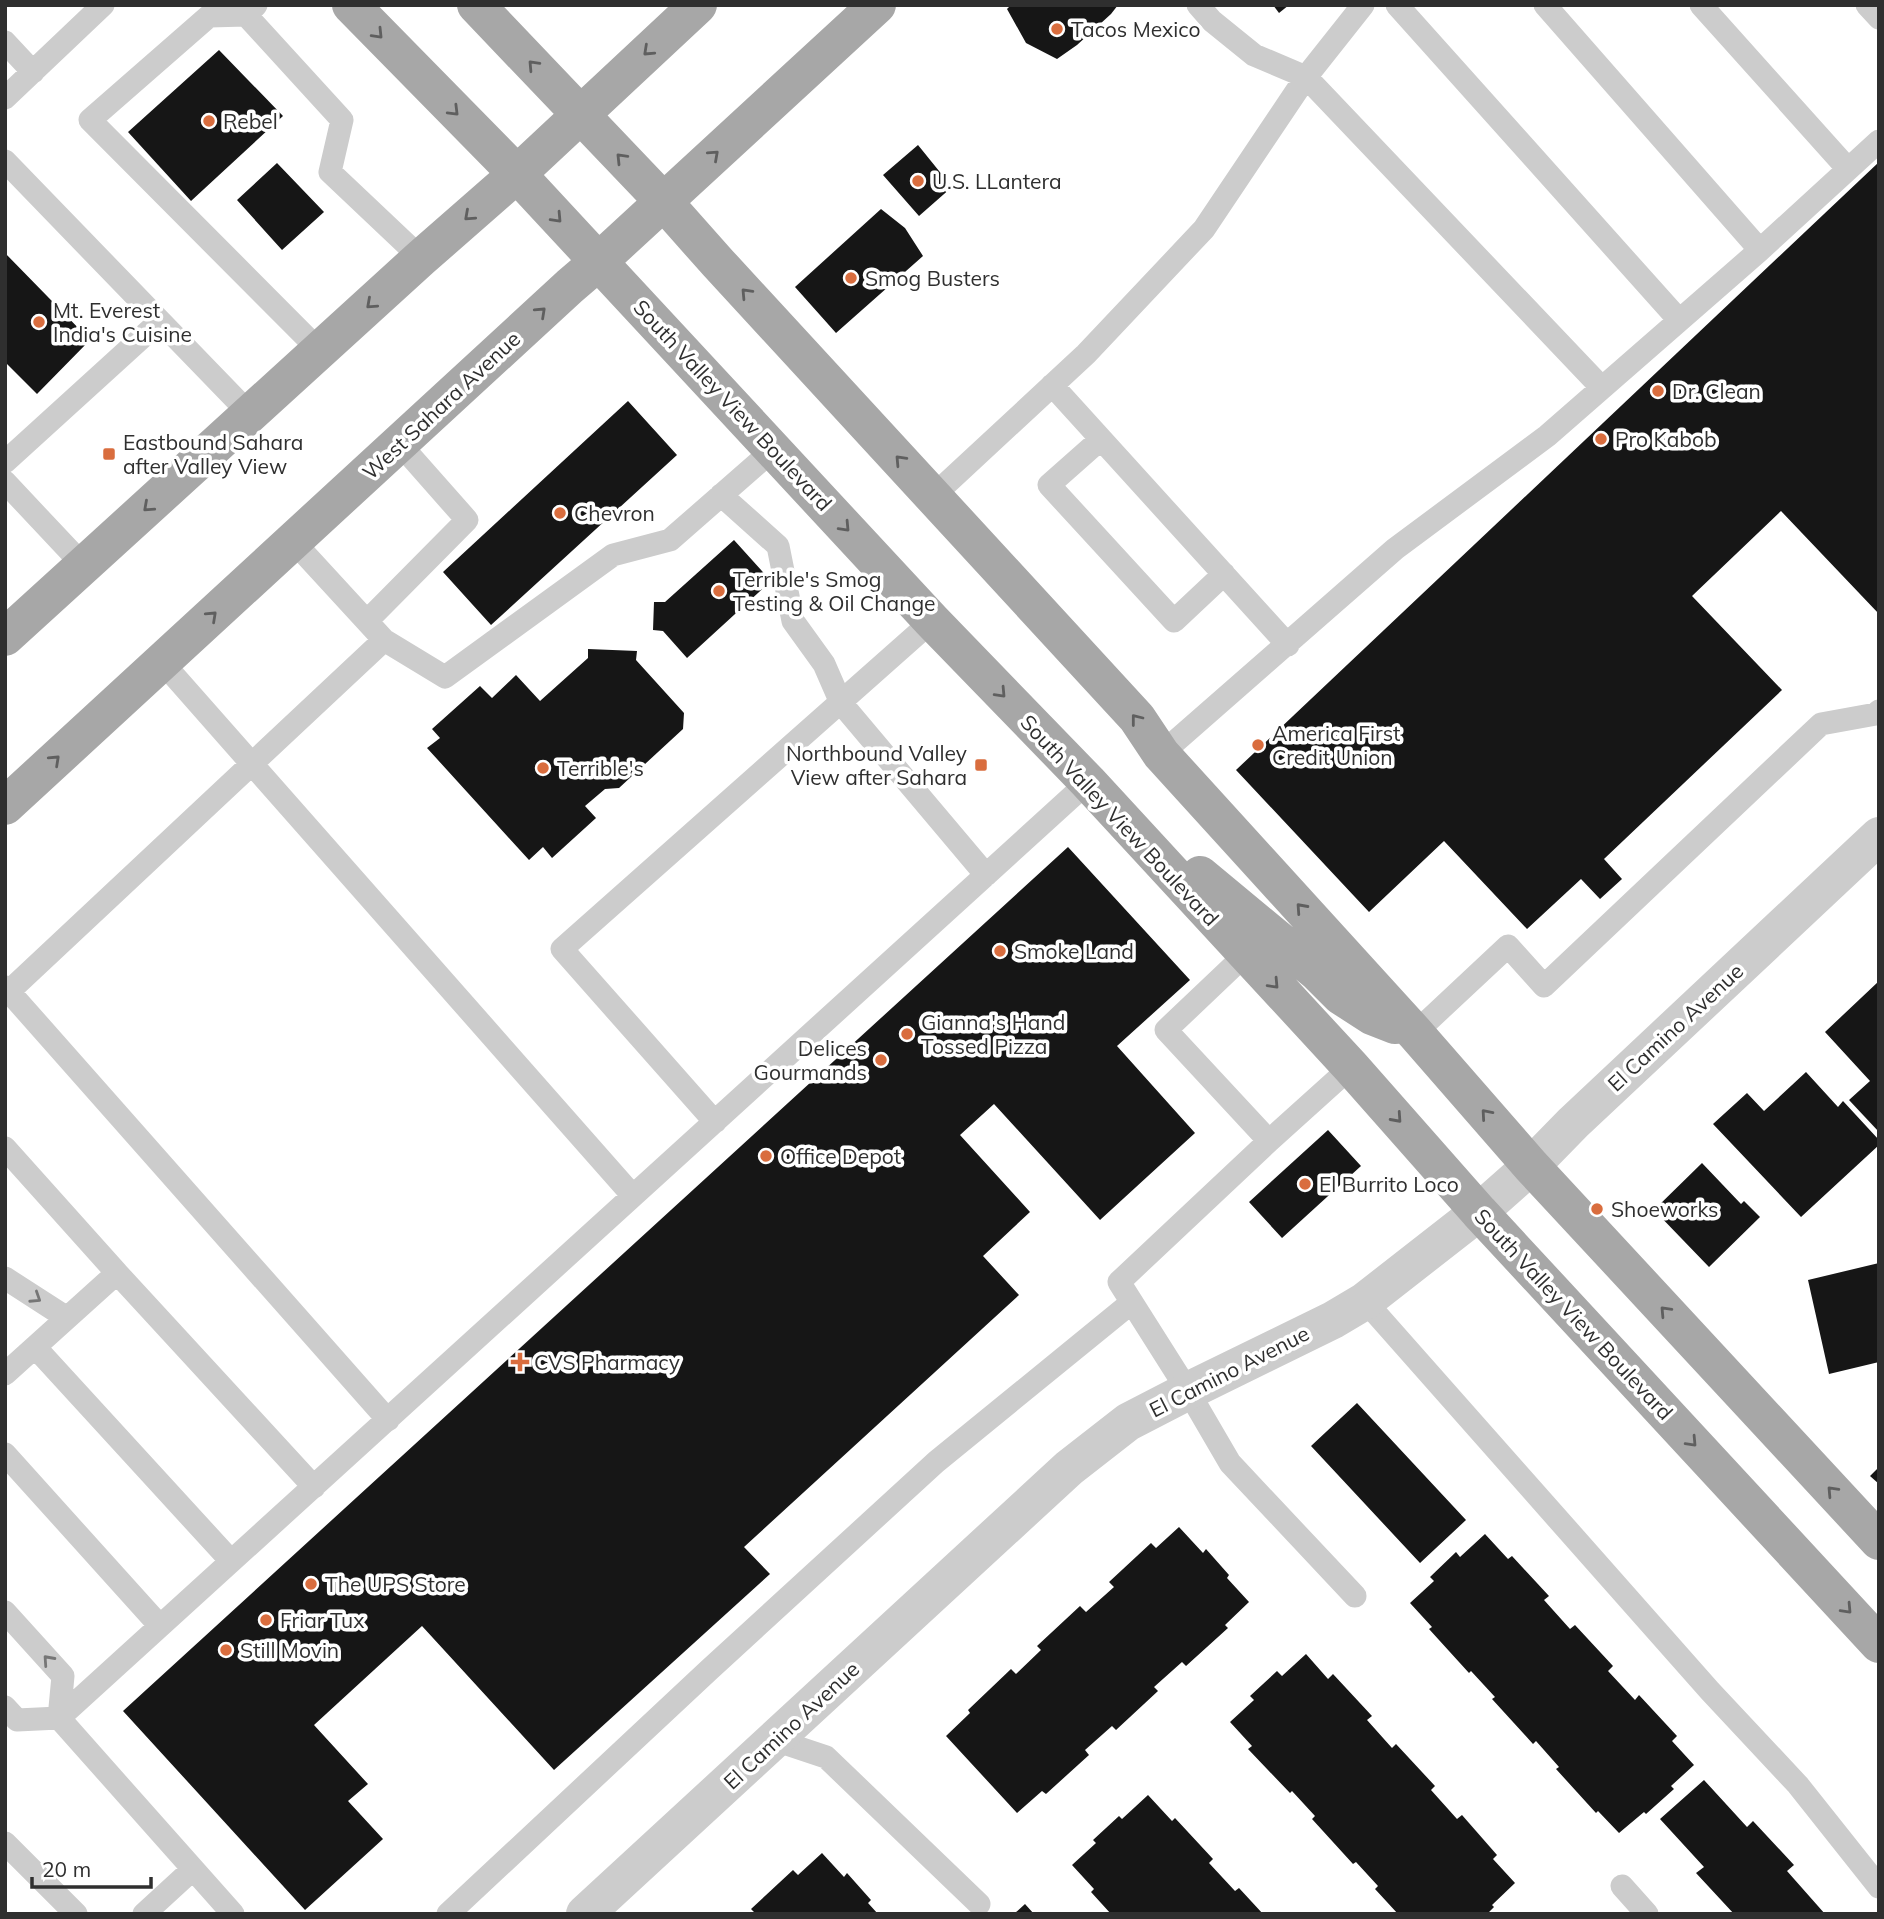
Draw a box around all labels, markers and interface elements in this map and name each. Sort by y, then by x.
place label: Tacos Mexico [1071,16,1201,42]
marker: Tacos Mexico [1049,21,1065,37]
one-way arrow [370,26,383,39]
one-way arrow [643,43,656,56]
one-way arrow [529,60,541,73]
one-way arrow [446,103,459,116]
place label: Rebel [223,108,278,134]
marker: Rebel [201,113,217,129]
one-way arrow [706,150,719,163]
one-way arrow [617,153,630,166]
place label: U.S. LLantera [932,168,1062,194]
marker: U.S. LLantera [910,173,926,189]
one-way arrow [464,208,477,220]
one-way arrow [549,210,562,223]
place label: Smog Busters [865,265,1000,291]
marker: Smog Busters [843,270,859,286]
one-way arrow [742,288,754,301]
street label: South Valley View Boulevard [628,294,838,516]
one-way arrow [366,296,379,309]
place label: Mt. Everest India's Cuisine [53,297,192,347]
one-way arrow [533,308,546,320]
marker: Mt. Everest India's Cuisine [31,314,47,330]
street label: West Sahara Avenue [357,325,525,485]
place label: Dr. Clean [1672,378,1761,404]
marker: Dr. Clean [1650,383,1666,399]
place label: Pro Kabob [1615,426,1717,452]
place label: Eastbound Sahara after Valley View [123,429,303,479]
marker: Pro Kabob [1593,431,1609,447]
marker: Eastbound Sahara after Valley View [101,446,117,462]
one-way arrow [896,455,908,468]
one-way arrow [143,499,156,511]
place label: Chevron [574,500,655,526]
marker: Chevron [552,505,568,521]
one-way arrow [837,519,850,532]
place label: Terrible's Smog Testing & Oil Change [733,566,936,616]
marker: Terrible's Smog Testing & Oil Change [711,583,727,599]
one-way arrow [204,611,217,624]
one-way arrow [992,685,1005,698]
street label: South Valley View Boulevard [1015,709,1225,931]
one-way arrow [1132,714,1145,726]
place label: America First Credit Union [1272,720,1400,770]
marker: America First Credit Union [1250,737,1266,753]
place label: Northbound Valley View after Sahara [786,740,967,790]
one-way arrow [47,755,60,768]
place label: Terrible's [557,755,644,781]
marker: Northbound Valley View after Sahara [973,757,989,773]
marker: Terrible's [535,760,551,776]
one-way arrow [1297,903,1310,916]
place label: Smoke Land [1014,938,1134,964]
marker: Smoke Land [992,943,1008,959]
street label: El Camino Avenue [1602,958,1748,1096]
one-way arrow [1265,976,1278,989]
place label: Gianna's Hand Tossed Pizza [921,1009,1065,1059]
marker: Gianna's Hand Tossed Pizza [899,1026,915,1042]
place label: Delices Gourmands [754,1035,867,1085]
marker: Delices Gourmands [873,1052,889,1068]
one-way arrow [1482,1109,1494,1122]
one-way arrow [1389,1110,1401,1123]
place label: Office Depot [780,1143,901,1169]
marker: Office Depot [758,1148,774,1164]
place label: El Burrito Loco [1319,1171,1459,1197]
marker: El Burrito Loco [1297,1176,1313,1192]
place label: Shoeworks [1611,1196,1718,1222]
marker: Shoeworks [1589,1201,1605,1217]
street label: South Valley View Boulevard [1469,1203,1679,1425]
one-way arrow [29,1290,42,1303]
one-way arrow [1660,1306,1673,1319]
street label: El Camino Avenue [1145,1320,1313,1422]
place label: CVS Pharmacy [534,1349,680,1375]
marker: CVS Pharmacy [512,1354,528,1370]
one-way arrow [1684,1434,1696,1447]
one-way arrow [1828,1487,1841,1500]
place label: The UPS Store [325,1571,466,1597]
marker: The UPS Store [303,1576,319,1592]
one-way arrow [1838,1601,1851,1614]
place label: Friar Tux [280,1607,364,1633]
marker: Friar Tux [258,1612,274,1628]
place label: Still Movin [240,1637,339,1663]
marker: Still Movin [218,1642,234,1658]
one-way arrow [44,1655,56,1668]
street label: El Camino Avenue [718,1656,864,1794]
scale bar [32,1846,150,1890]
text: 20 m [42,1856,91,1882]

